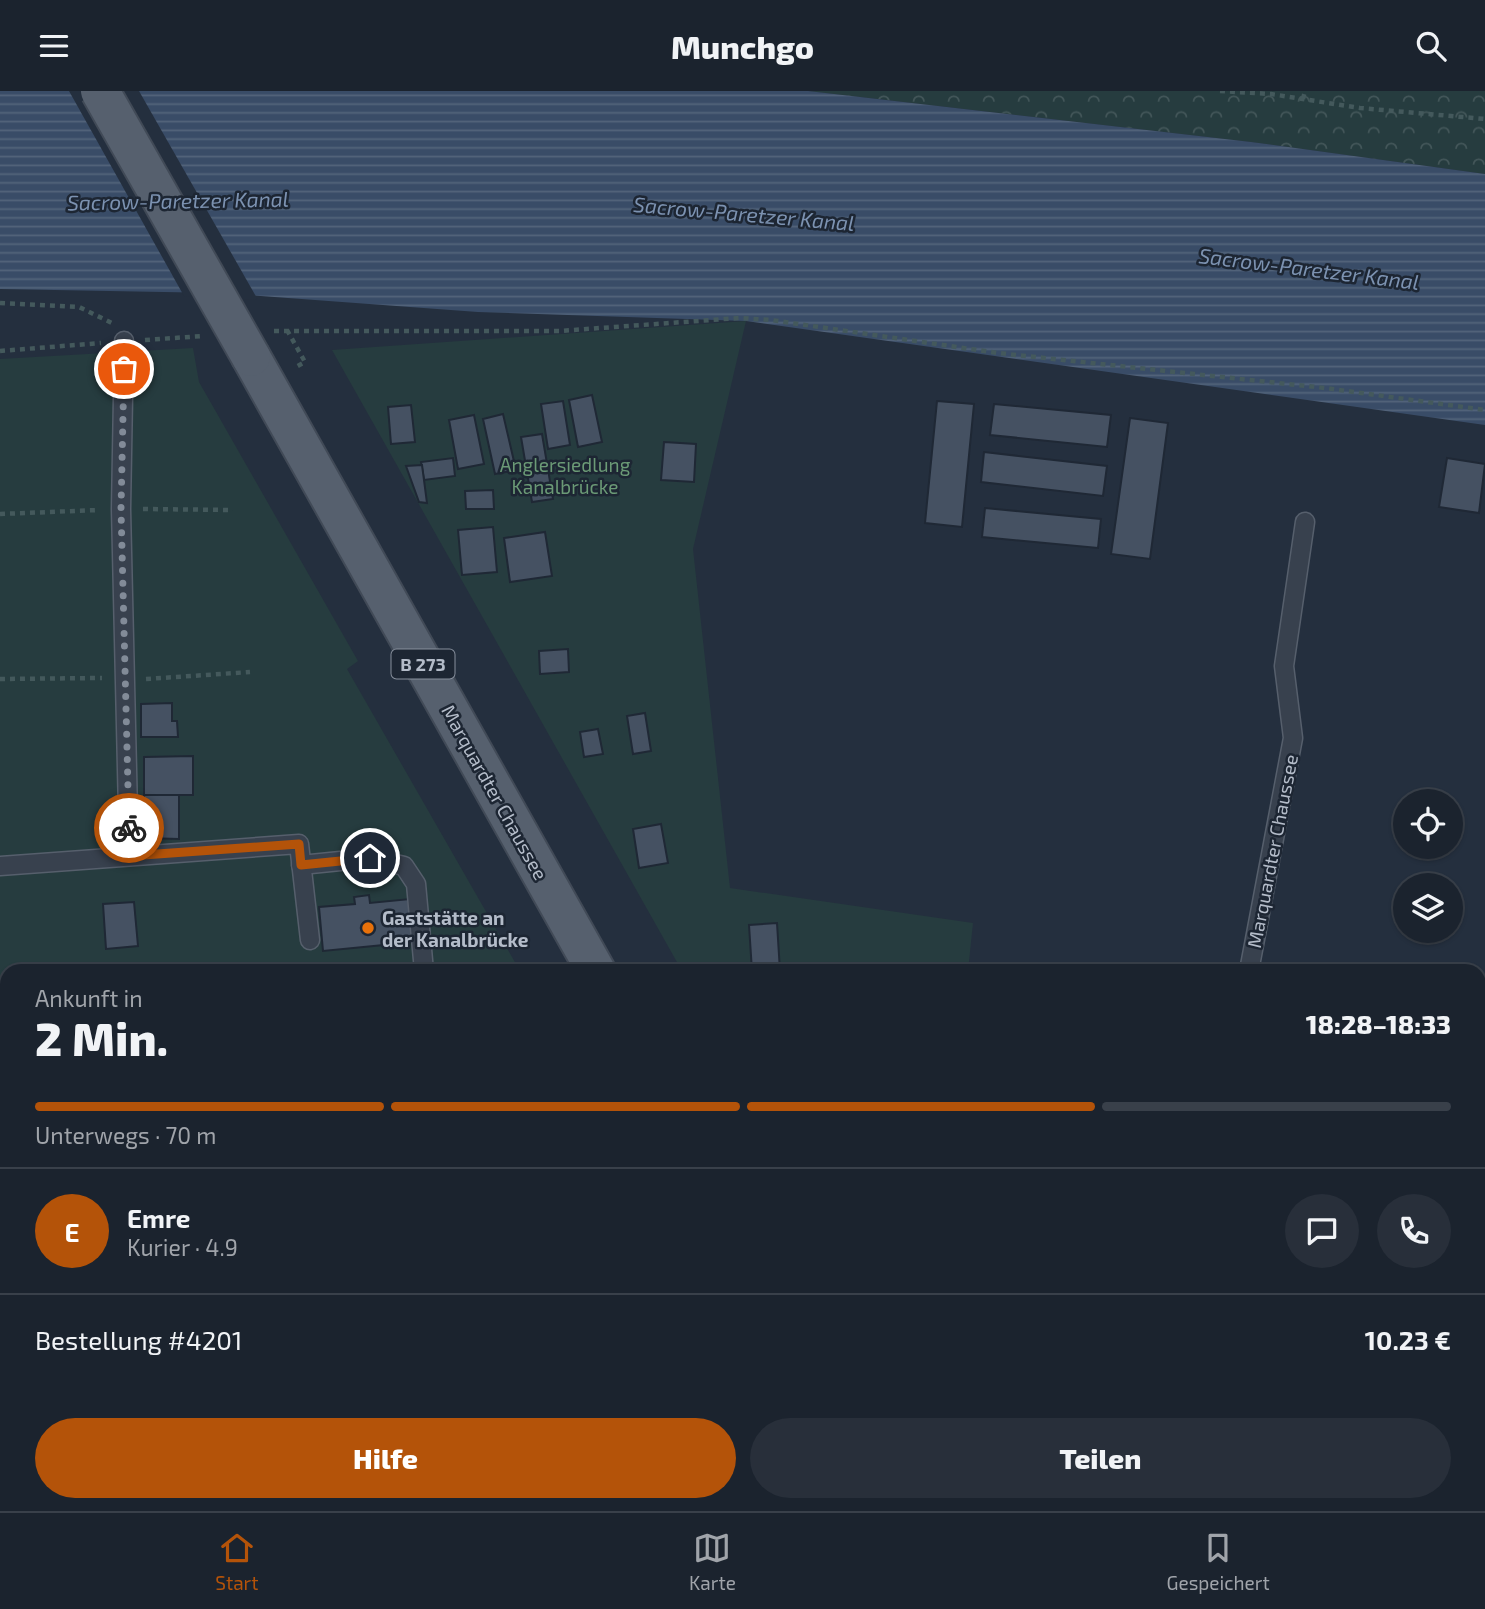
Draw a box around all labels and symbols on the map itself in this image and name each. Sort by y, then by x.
water label: Sacrow-Paretzer Kanal [67,186,289,214]
water label: Sacrow-Paretzer Kanal [632,191,856,235]
water label: Sacrow-Paretzer Kanal [1197,242,1421,294]
pin [94,339,154,399]
park label: Anglersiedlung Kanalbrücke [500,453,631,498]
road number: B 273 [392,649,454,679]
street label: Marquardter Chaussee [437,700,553,884]
street label: Marquardter Chaussee [1242,752,1302,950]
courier [94,793,164,863]
pin [340,828,400,888]
place label: Gaststätte an der Kanalbrücke [382,906,529,951]
marker: Gaststätte an der Kanalbrücke [360,920,376,936]

